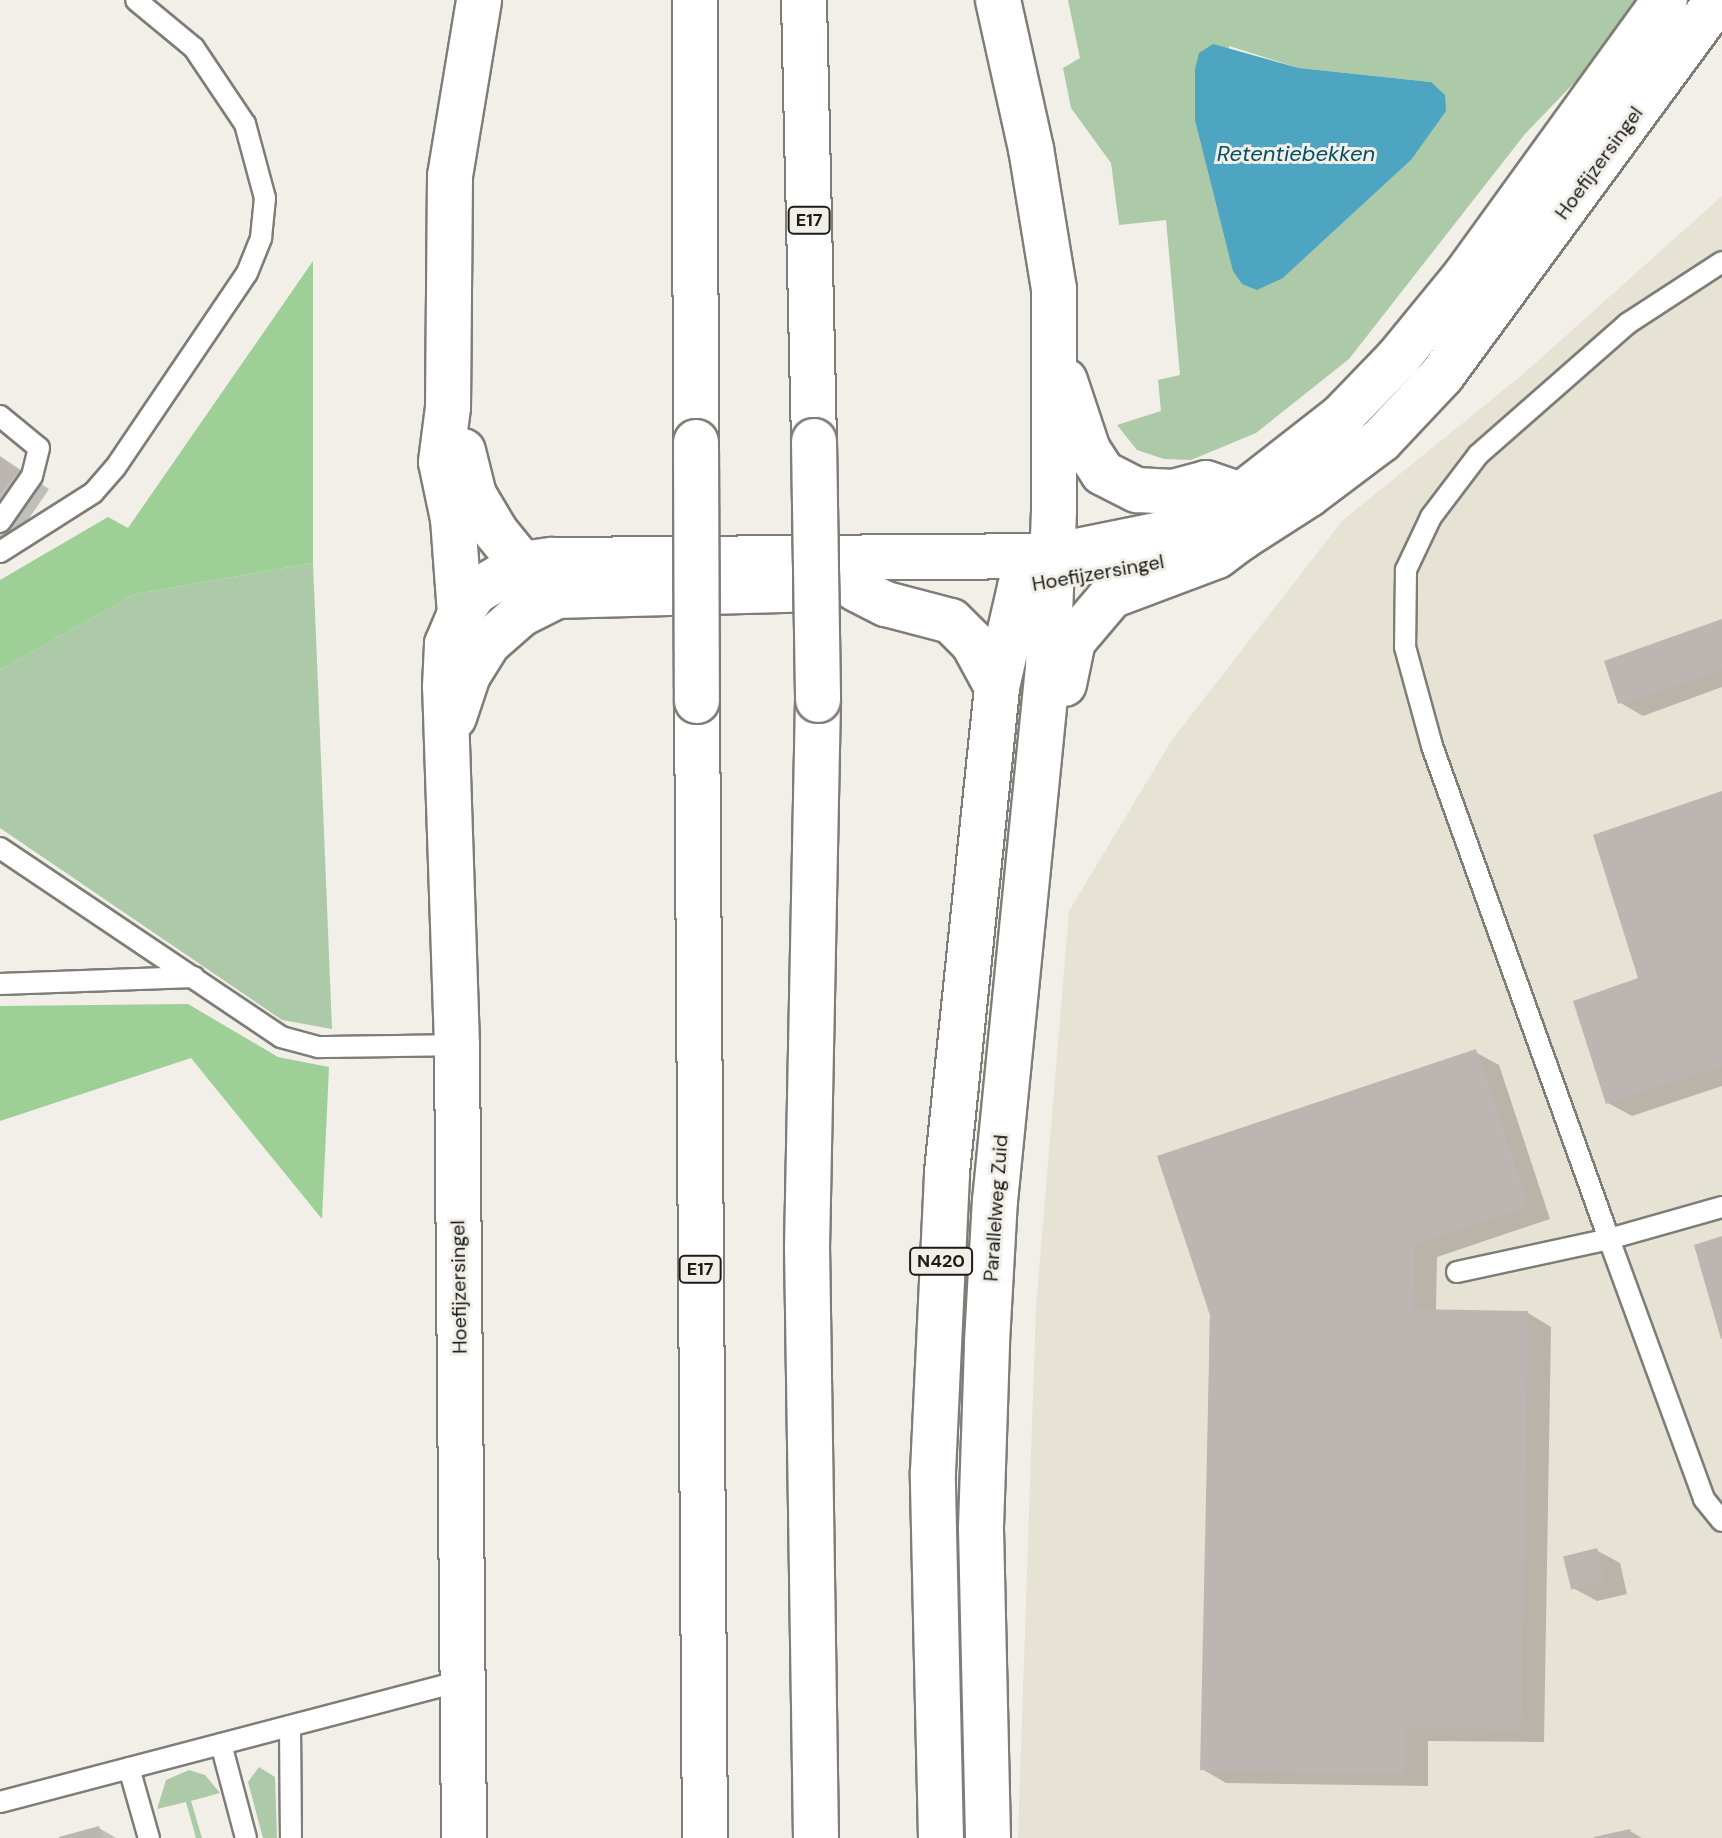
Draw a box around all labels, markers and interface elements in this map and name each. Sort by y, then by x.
street label: Hoefijzersingel [1550,102,1648,224]
water label: Retentiebekken [1217,141,1375,167]
road number: E17 [787,206,831,234]
street label: Hoefijzersingel [1030,550,1166,596]
street label: Parallelweg Zuid [979,1134,1013,1282]
street label: Hoefijzersingel [446,1220,472,1354]
road number: N420 [909,1247,973,1275]
road number: E17 [678,1255,722,1283]

